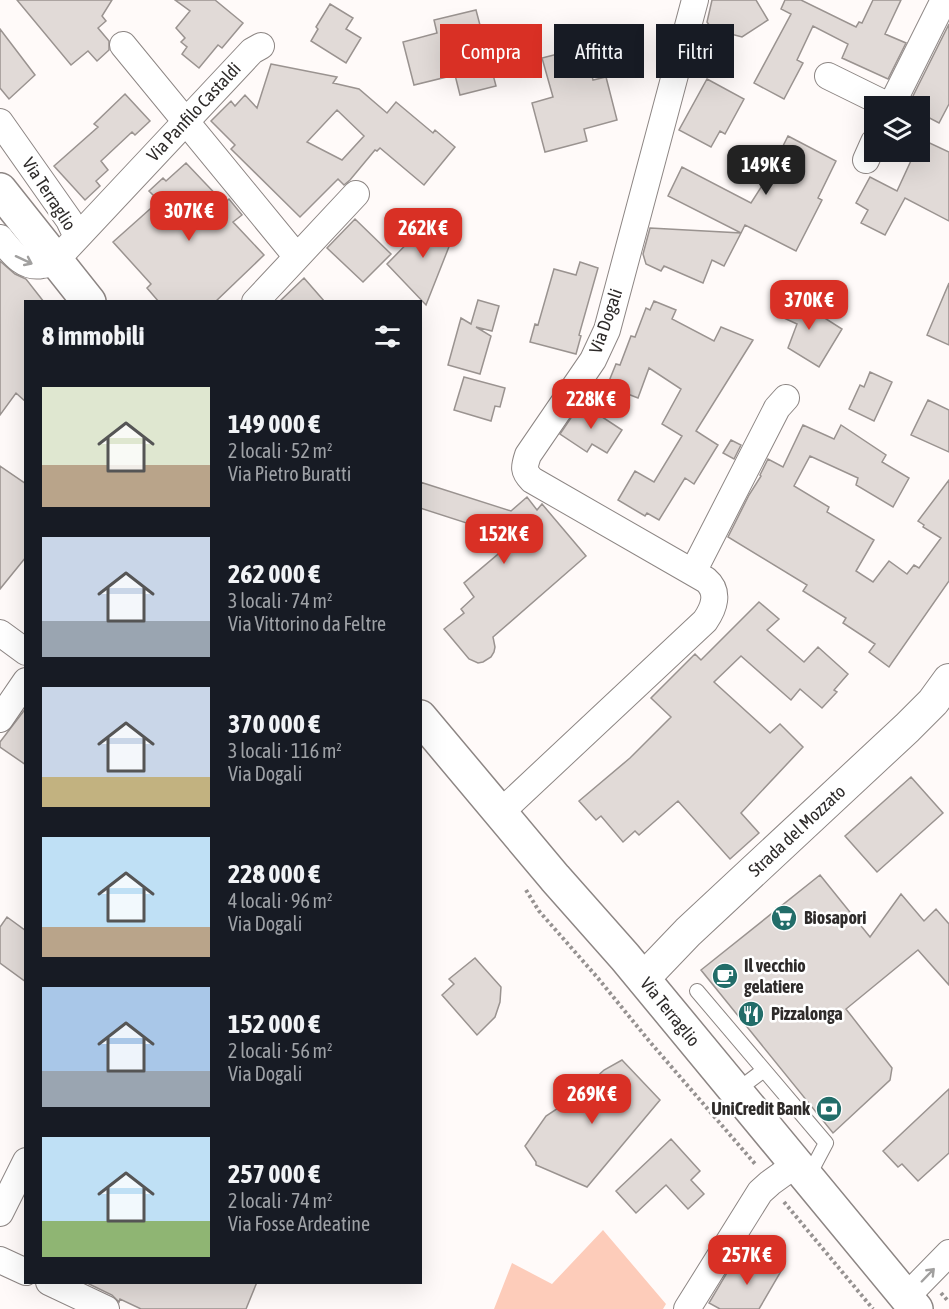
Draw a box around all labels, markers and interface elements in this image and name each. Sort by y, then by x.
chip: Compra [440,24,542,78]
chip: Affitta [554,24,644,78]
chip: Filtri [656,24,734,78]
street label: Via Panfilo Castaldi [142,58,245,165]
map controls [864,96,930,162]
button: layers [864,96,930,162]
pin: 149K € [717,145,815,196]
street label: Via Terraglio [18,153,81,234]
text: 149K € [741,153,791,176]
pin: 307K € [140,191,238,242]
text: 307K € [164,199,214,222]
pin: 262K € [374,208,472,259]
text: 262K € [398,216,448,239]
one-way arrow [15,255,33,267]
pin: 370K € [760,280,858,331]
street label: Via Dogali [585,286,626,356]
text: 370K € [784,288,834,311]
icon: filters [371,320,404,353]
text: 8 immobili [42,321,145,351]
pin: 228K € [542,379,640,430]
text: 228K € [566,387,616,410]
text: 149 000 € [228,409,320,439]
icon: home [90,411,162,483]
text: 2 locali · 52 m² [228,439,333,462]
text: Via Pietro Buratti [228,462,351,485]
pin: 152K € [455,514,553,565]
text: 152K € [479,522,529,545]
text: 262 000 € [228,559,320,589]
icon: home [90,561,162,633]
text: 3 locali · 74 m² [228,589,333,612]
text: Via Vittorino da Feltre [228,612,386,635]
text: 370 000 € [228,709,320,739]
icon: home [90,711,162,783]
text: 3 locali · 116 m² [228,739,342,762]
text: Via Dogali [228,762,302,785]
street label: Strada del Mozzato [744,780,849,881]
text: 228 000 € [228,859,320,889]
icon: home [90,861,162,933]
text: 4 locali · 96 m² [228,889,333,912]
supermarket icon: Biosapori [769,903,799,933]
place label: Biosapori [804,907,866,928]
text: Via Dogali [228,912,302,935]
place label: Il vecchio gelatiere [744,955,806,997]
cafe icon: Il vecchio gelatiere [710,961,740,991]
street label: Via Terraglio [636,973,705,1050]
restaurant icon: Pizzalonga [736,999,766,1029]
place label: Pizzalonga [771,1003,843,1024]
text: 152 000 € [228,1009,320,1039]
icon: home [90,1011,162,1083]
text: 2 locali · 56 m² [228,1039,333,1062]
text: Via Dogali [228,1062,302,1085]
pin: 269K € [543,1074,641,1125]
text: 269K € [567,1082,617,1105]
bank icon: UniCredit Bank [814,1094,844,1124]
place label: UniCredit Bank [711,1098,811,1119]
text: 257 000 € [228,1159,320,1189]
icon: home [90,1161,162,1233]
text: 2 locali · 74 m² [228,1189,333,1212]
text: Via Fosse Ardeatine [228,1212,370,1235]
pin: 257K € [698,1235,796,1286]
text: 257K € [722,1243,772,1266]
one-way arrow [920,1268,935,1283]

